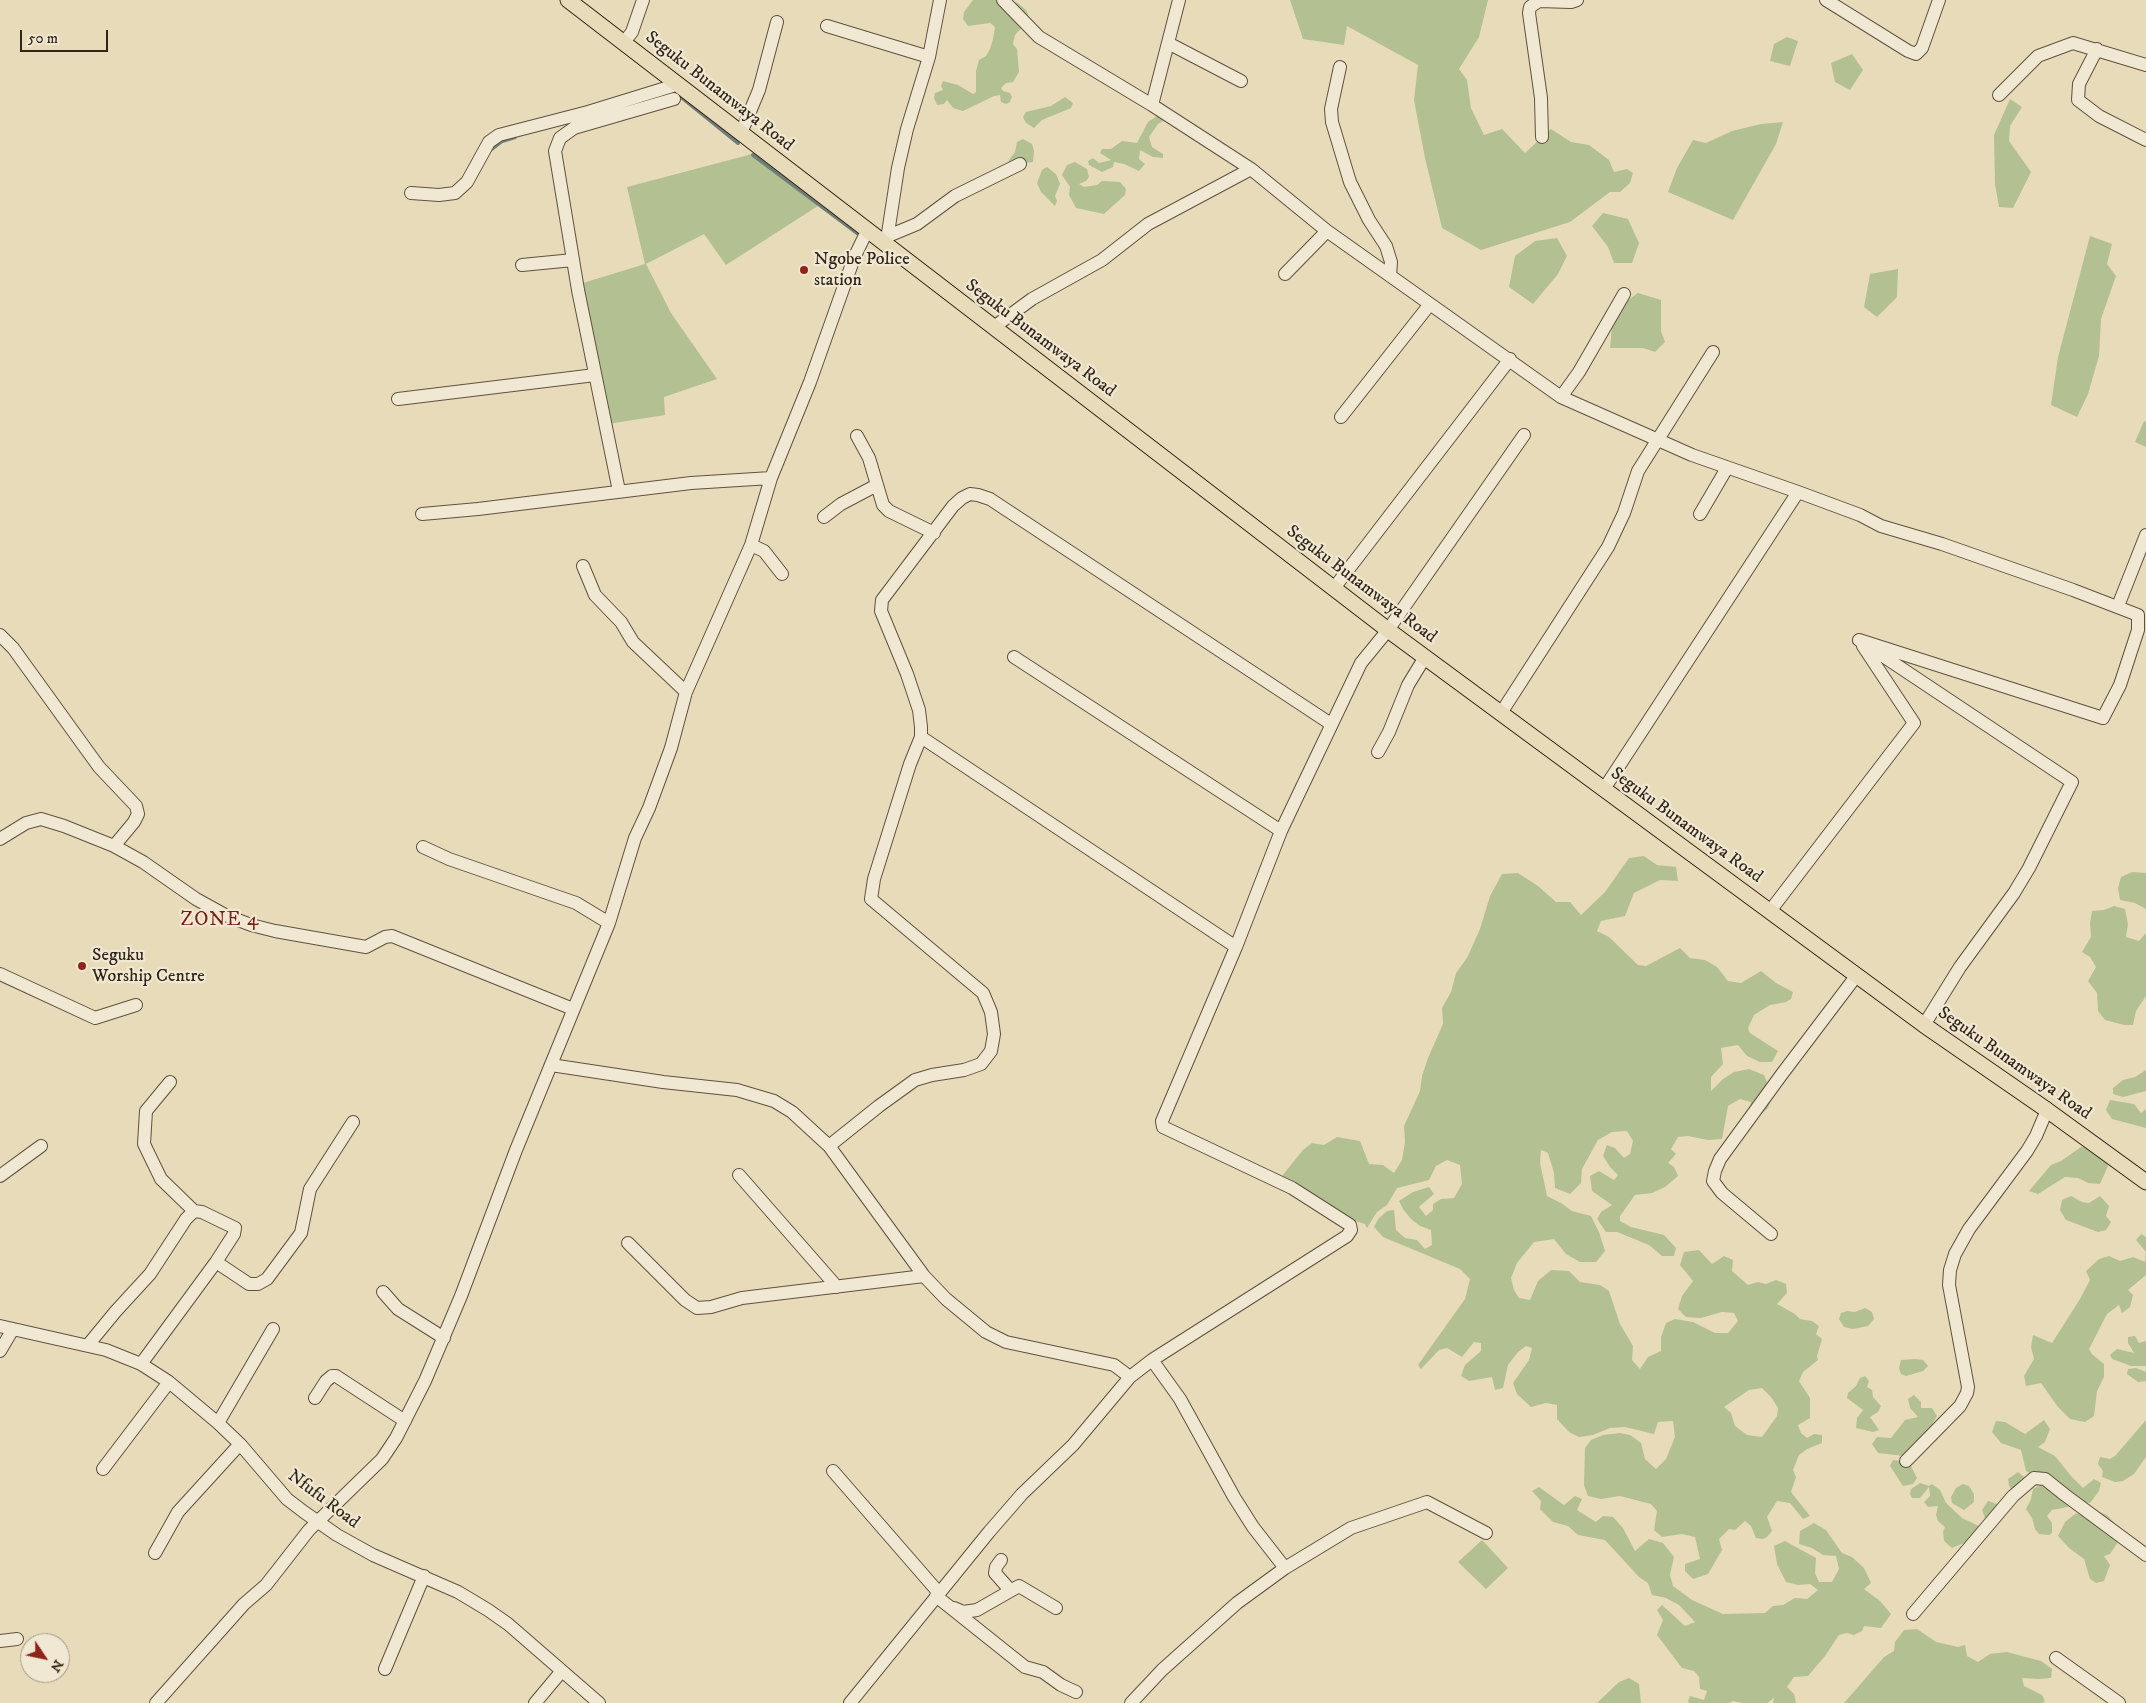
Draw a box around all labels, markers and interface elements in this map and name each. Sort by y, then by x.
scale bar [22,20,110,52]
street label: Seguku Bunamwaya Road [640,27,798,157]
text: 50 m [28,29,58,48]
place label: Ngobe Police station [814,249,910,292]
marker: Ngobe Police station [798,264,810,276]
street label: Seguku Bunamwaya Road [961,275,1119,403]
street label: Seguku Bunamwaya Road [1282,521,1440,649]
street label: Seguku Bunamwaya Road [1606,764,1766,888]
district label: ZONE 4 [180,909,260,933]
place label: Seguku Worship Centre [92,945,205,988]
marker: Seguku Worship Centre [76,960,88,972]
street label: Seguku Bunamwaya Road [1933,1003,2095,1125]
street label: Nfufu Road [283,1466,363,1534]
north arrow [20,1633,70,1683]
text: N [46,1656,67,1676]

